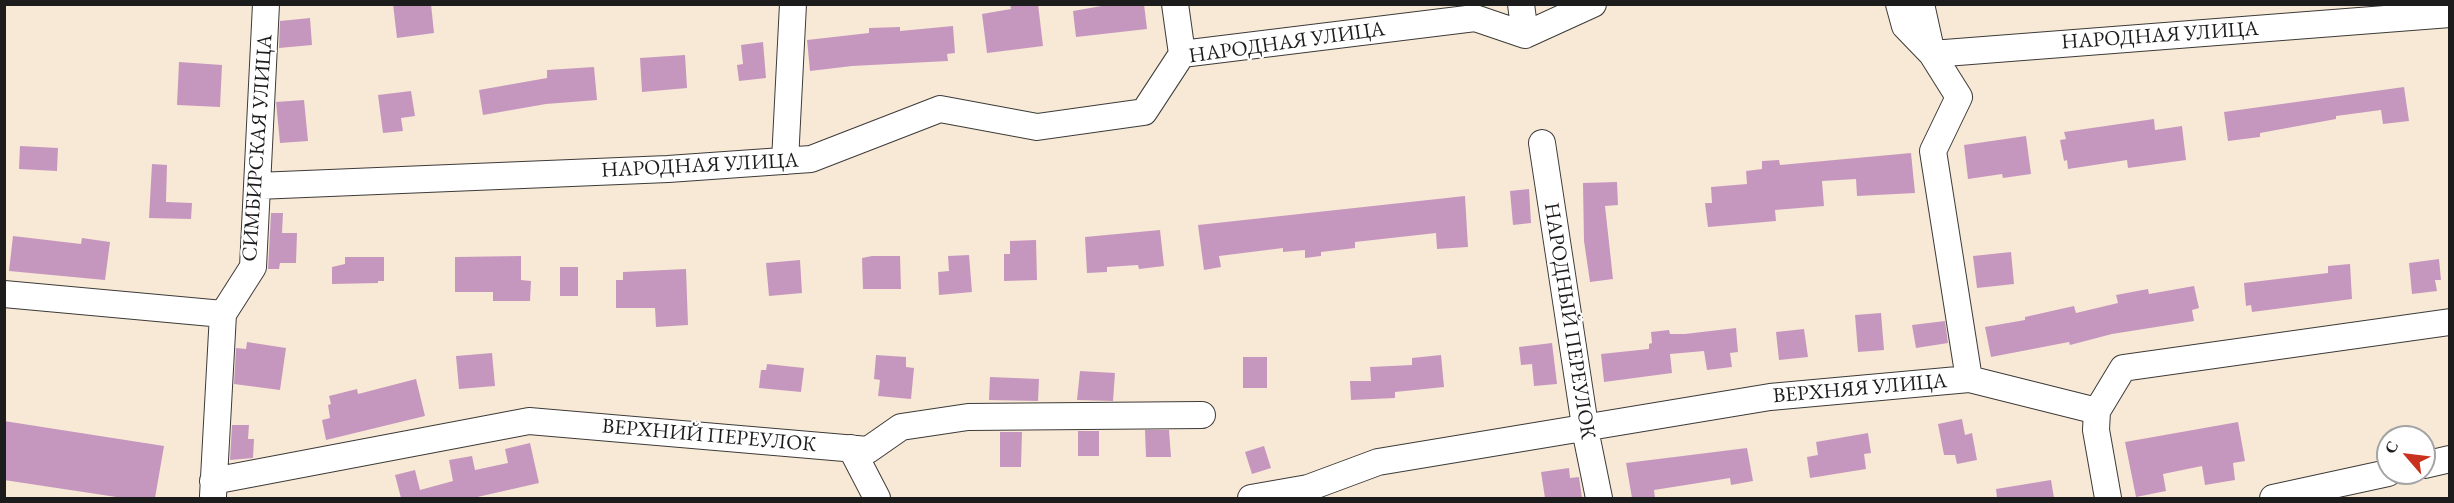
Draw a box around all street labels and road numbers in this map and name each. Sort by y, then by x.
street label: НАРОДНАЯ УЛИЦА [1187,17,1387,69]
street label: НАРОДНАЯ УЛИЦА [2060,17,2260,55]
street label: СИМБИРСКАЯ УЛИЦА [237,34,279,262]
street label: НАРОДНАЯ УЛИЦА [601,148,799,184]
street label: НАРОДНЫЙ ПЕРЕУЛОК [1538,201,1600,441]
street label: ВЕРХНЯЯ УЛИЦА [1772,369,1948,409]
street label: ВЕРХНИЙ ПЕРЕУЛОК [601,414,817,458]

